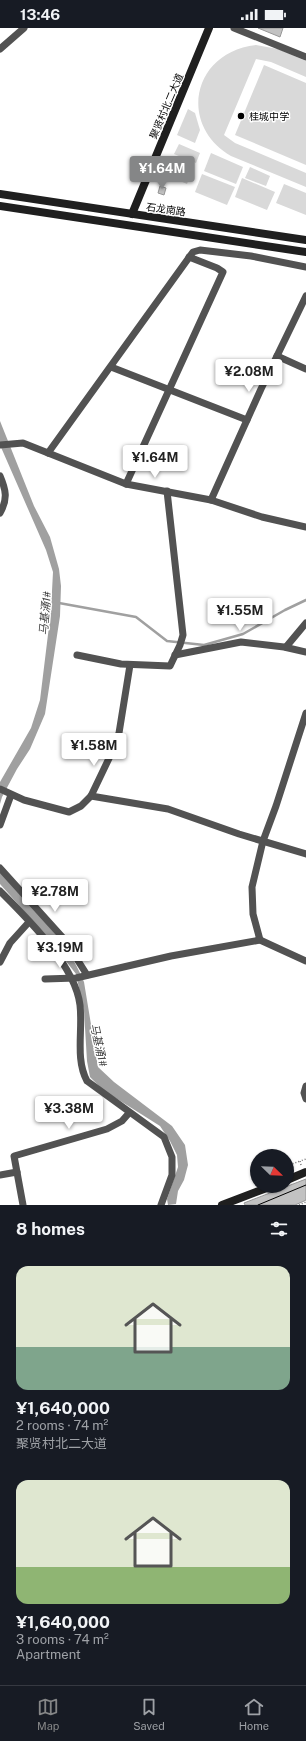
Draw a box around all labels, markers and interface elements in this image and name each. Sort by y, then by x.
text: 13:46 [20,6,60,23]
street label: 聚贤村北二大道 [147,71,185,141]
place label: 桂城中学 [249,110,289,122]
marker: 桂城中学 [236,111,246,121]
pin: ¥1.64M [129,156,195,190]
text: ¥1.64M [139,161,185,176]
street label: 石龙南路 [145,200,187,218]
pin: ¥2.08M [216,359,282,393]
text: ¥2.08M [224,364,274,379]
pin: ¥1.64M [122,445,188,479]
text: ¥1.64M [132,450,178,465]
water label: 马基涌1# [37,590,53,635]
pin: ¥1.55M [207,598,273,632]
text: ¥1.55M [216,603,264,618]
pin: ¥1.58M [61,733,127,767]
text: ¥1.58M [70,738,118,753]
pin: ¥2.78M [22,879,88,913]
text: ¥2.78M [31,884,79,899]
pin: ¥3.19M [27,935,93,969]
text: ¥3.19M [37,940,83,955]
water label: 马基涌1# [89,1022,110,1068]
pin: ¥3.38M [36,1096,102,1130]
text: ¥3.38M [44,1101,94,1116]
north arrow [250,1149,294,1193]
map controls [250,1149,294,1193]
icon: filters [268,1218,290,1240]
text: 8 homes [16,1219,85,1239]
icon: home [117,1292,189,1364]
text: ¥1,640,000 [16,1398,110,1418]
text: 2 rooms · 74 m² [16,1418,108,1433]
text: 聚贤村北二大道 [16,1436,107,1451]
icon: home [117,1506,189,1578]
text: ¥1,640,000 [16,1612,110,1632]
text: 3 rooms · 74 m² [16,1632,109,1647]
text: Apartment [16,1647,81,1662]
tab: Map [37,1696,59,1732]
tab: Saved [133,1696,165,1732]
tab: Home [239,1696,269,1732]

